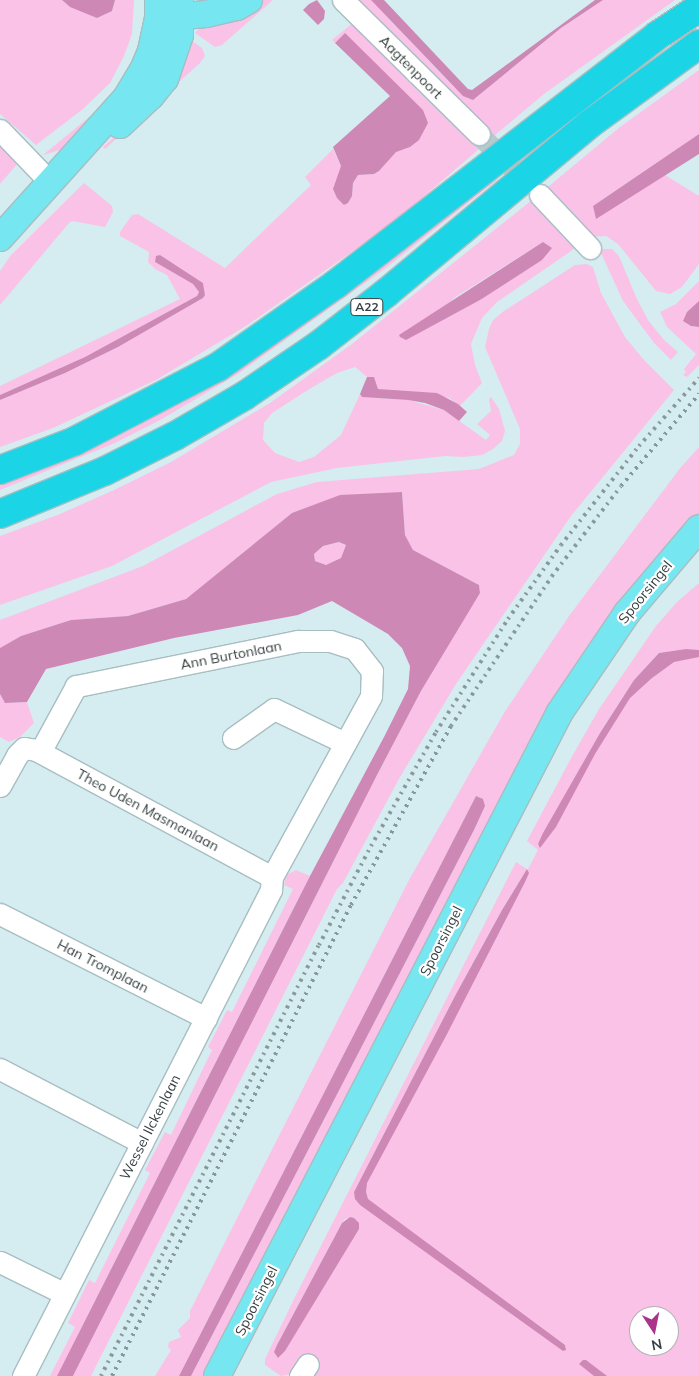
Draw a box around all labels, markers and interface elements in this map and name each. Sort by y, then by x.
street label: Aagtenpoort [376,32,446,102]
road number: A22 [350,298,384,316]
street label: Spoorsingel [615,557,675,627]
street label: Ann Burtonlaan [179,637,283,673]
street label: Theo Uden Masmanlaan [74,765,222,855]
street label: Spoorsingel [416,903,466,979]
street label: Han Tromplaan [54,936,152,996]
street label: Wessel Ilckenlaan [116,1072,184,1182]
street label: Spoorsingel [231,1263,281,1339]
north arrow [629,1306,679,1356]
text: N [650,1335,664,1355]

